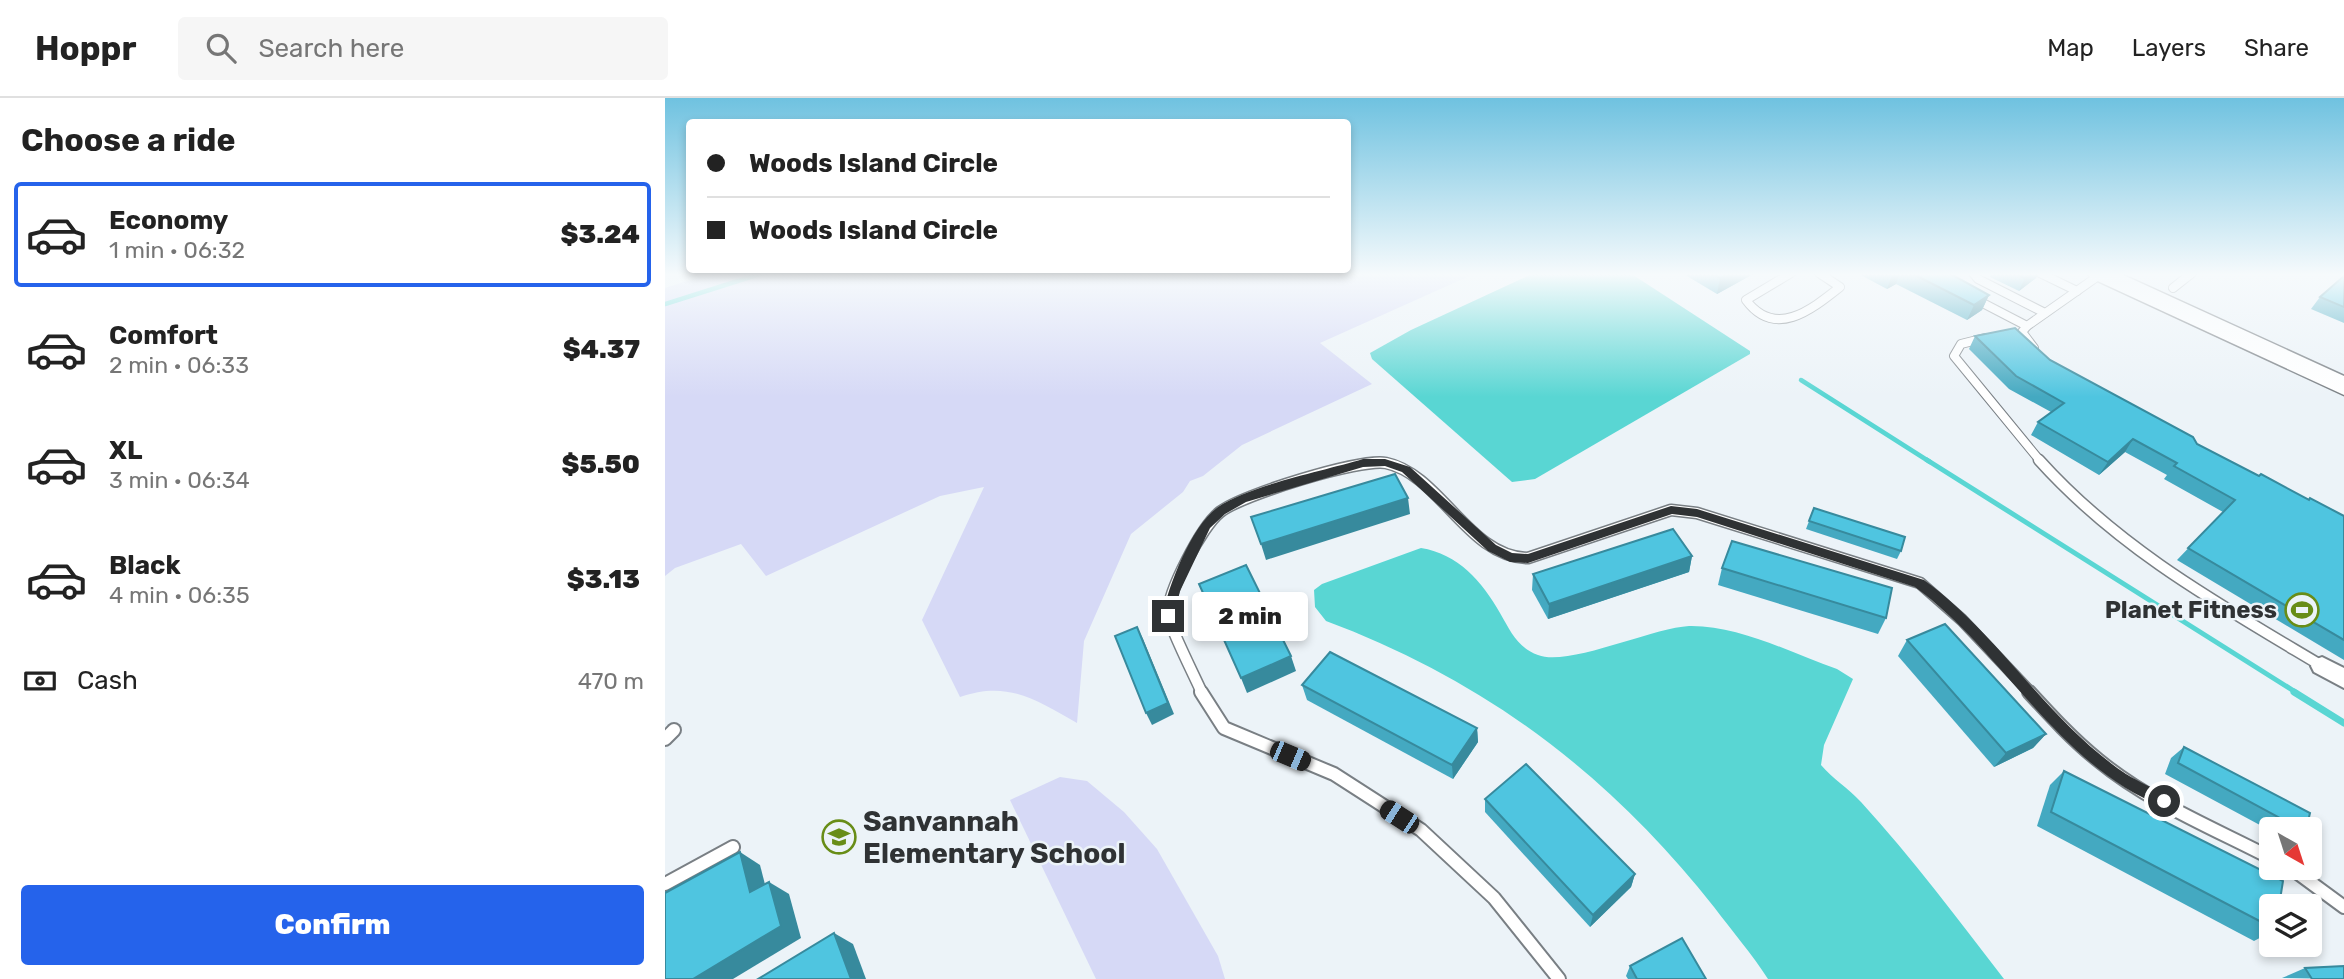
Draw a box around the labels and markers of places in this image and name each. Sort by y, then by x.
sports icon: Planet Fitness [2283,591,2321,629]
place label: Planet Fitness [2105,596,2277,624]
place label: Sanvannah Elementary School [863,805,1125,870]
school or university icon: Sanvannah Elementary School [820,818,858,856]

